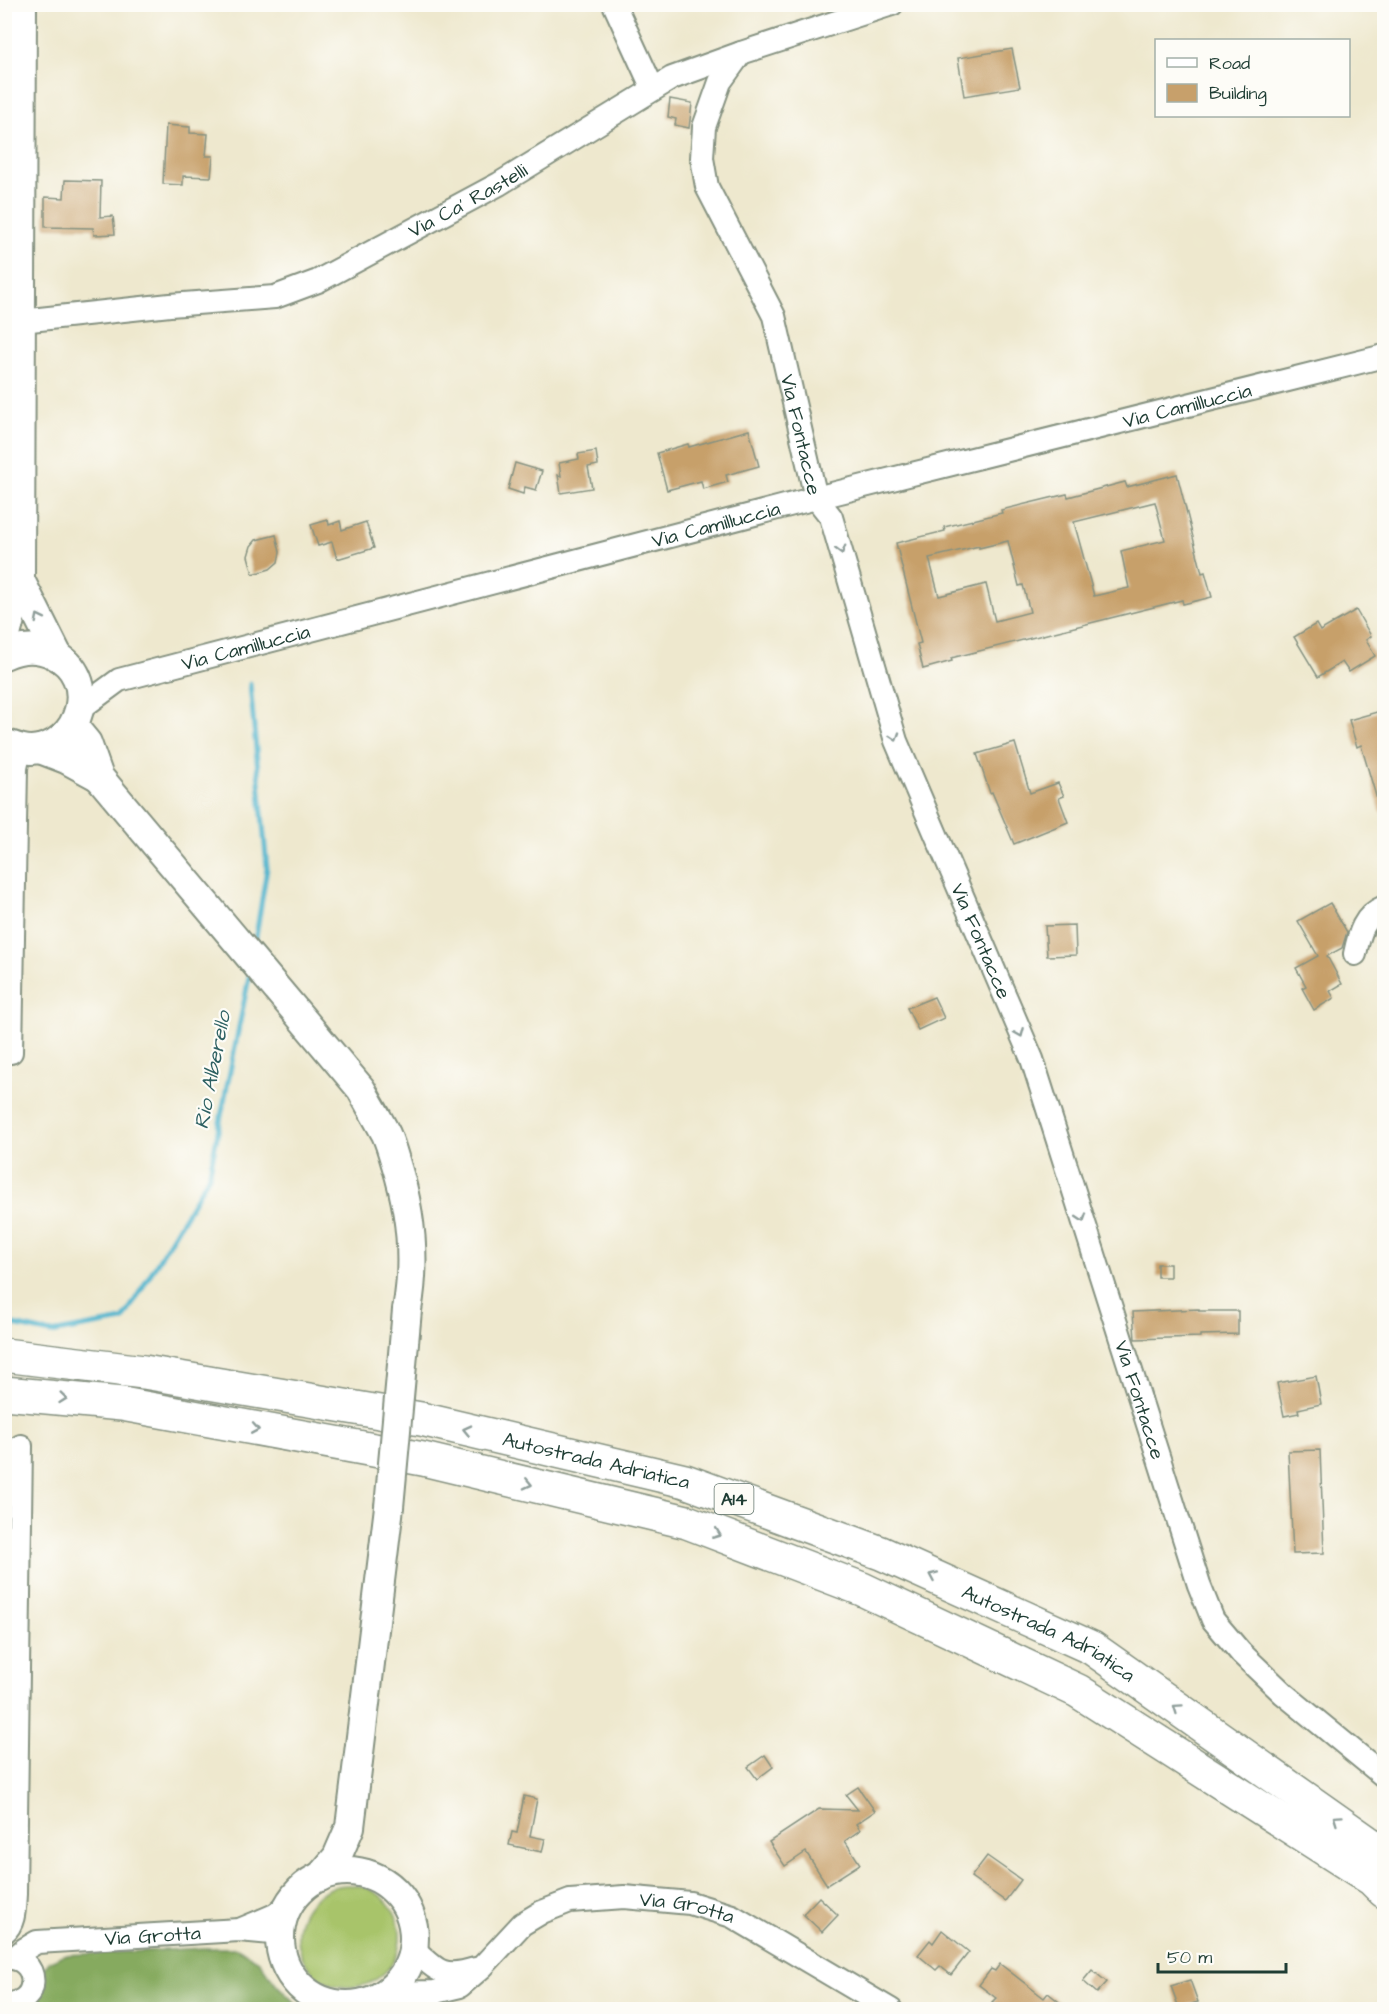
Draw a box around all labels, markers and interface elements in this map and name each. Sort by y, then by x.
legend [1155,39,1350,117]
text: Road [1209,51,1250,76]
text: Building [1209,81,1267,107]
street label: Via Ca' Rastelli [403,157,533,245]
street label: Via Fontacce [773,371,828,498]
street label: Via Camilluccia [1120,377,1255,436]
street label: Via Camilluccia [649,495,783,555]
one-way arrow [834,544,846,555]
one-way arrow [35,614,46,624]
street label: Via Camilluccia [179,618,313,678]
one-way arrow [888,731,901,742]
street label: Via Fontacce [943,879,1018,1004]
water label: Rio Alberello [187,1006,239,1132]
one-way arrow [1013,1026,1025,1037]
one-way arrow [1075,1212,1087,1223]
street label: Via Fontacce [1107,1337,1171,1463]
one-way arrow [58,1391,67,1404]
one-way arrow [250,1422,260,1435]
one-way arrow [462,1424,472,1437]
street label: Autostrada Adriatica [500,1426,692,1497]
one-way arrow [523,1477,533,1490]
road number: A14 [714,1484,754,1514]
one-way arrow [711,1526,722,1539]
one-way arrow [928,1572,939,1584]
street label: Autostrada Adriatica [957,1578,1141,1689]
one-way arrow [1173,1704,1184,1715]
one-way arrow [1333,1815,1344,1826]
street label: Via Grotta [638,1885,738,1931]
street label: Via Grotta [104,1919,202,1953]
scale bar [1158,1936,1286,1974]
text: 50 m [1167,1945,1212,1970]

